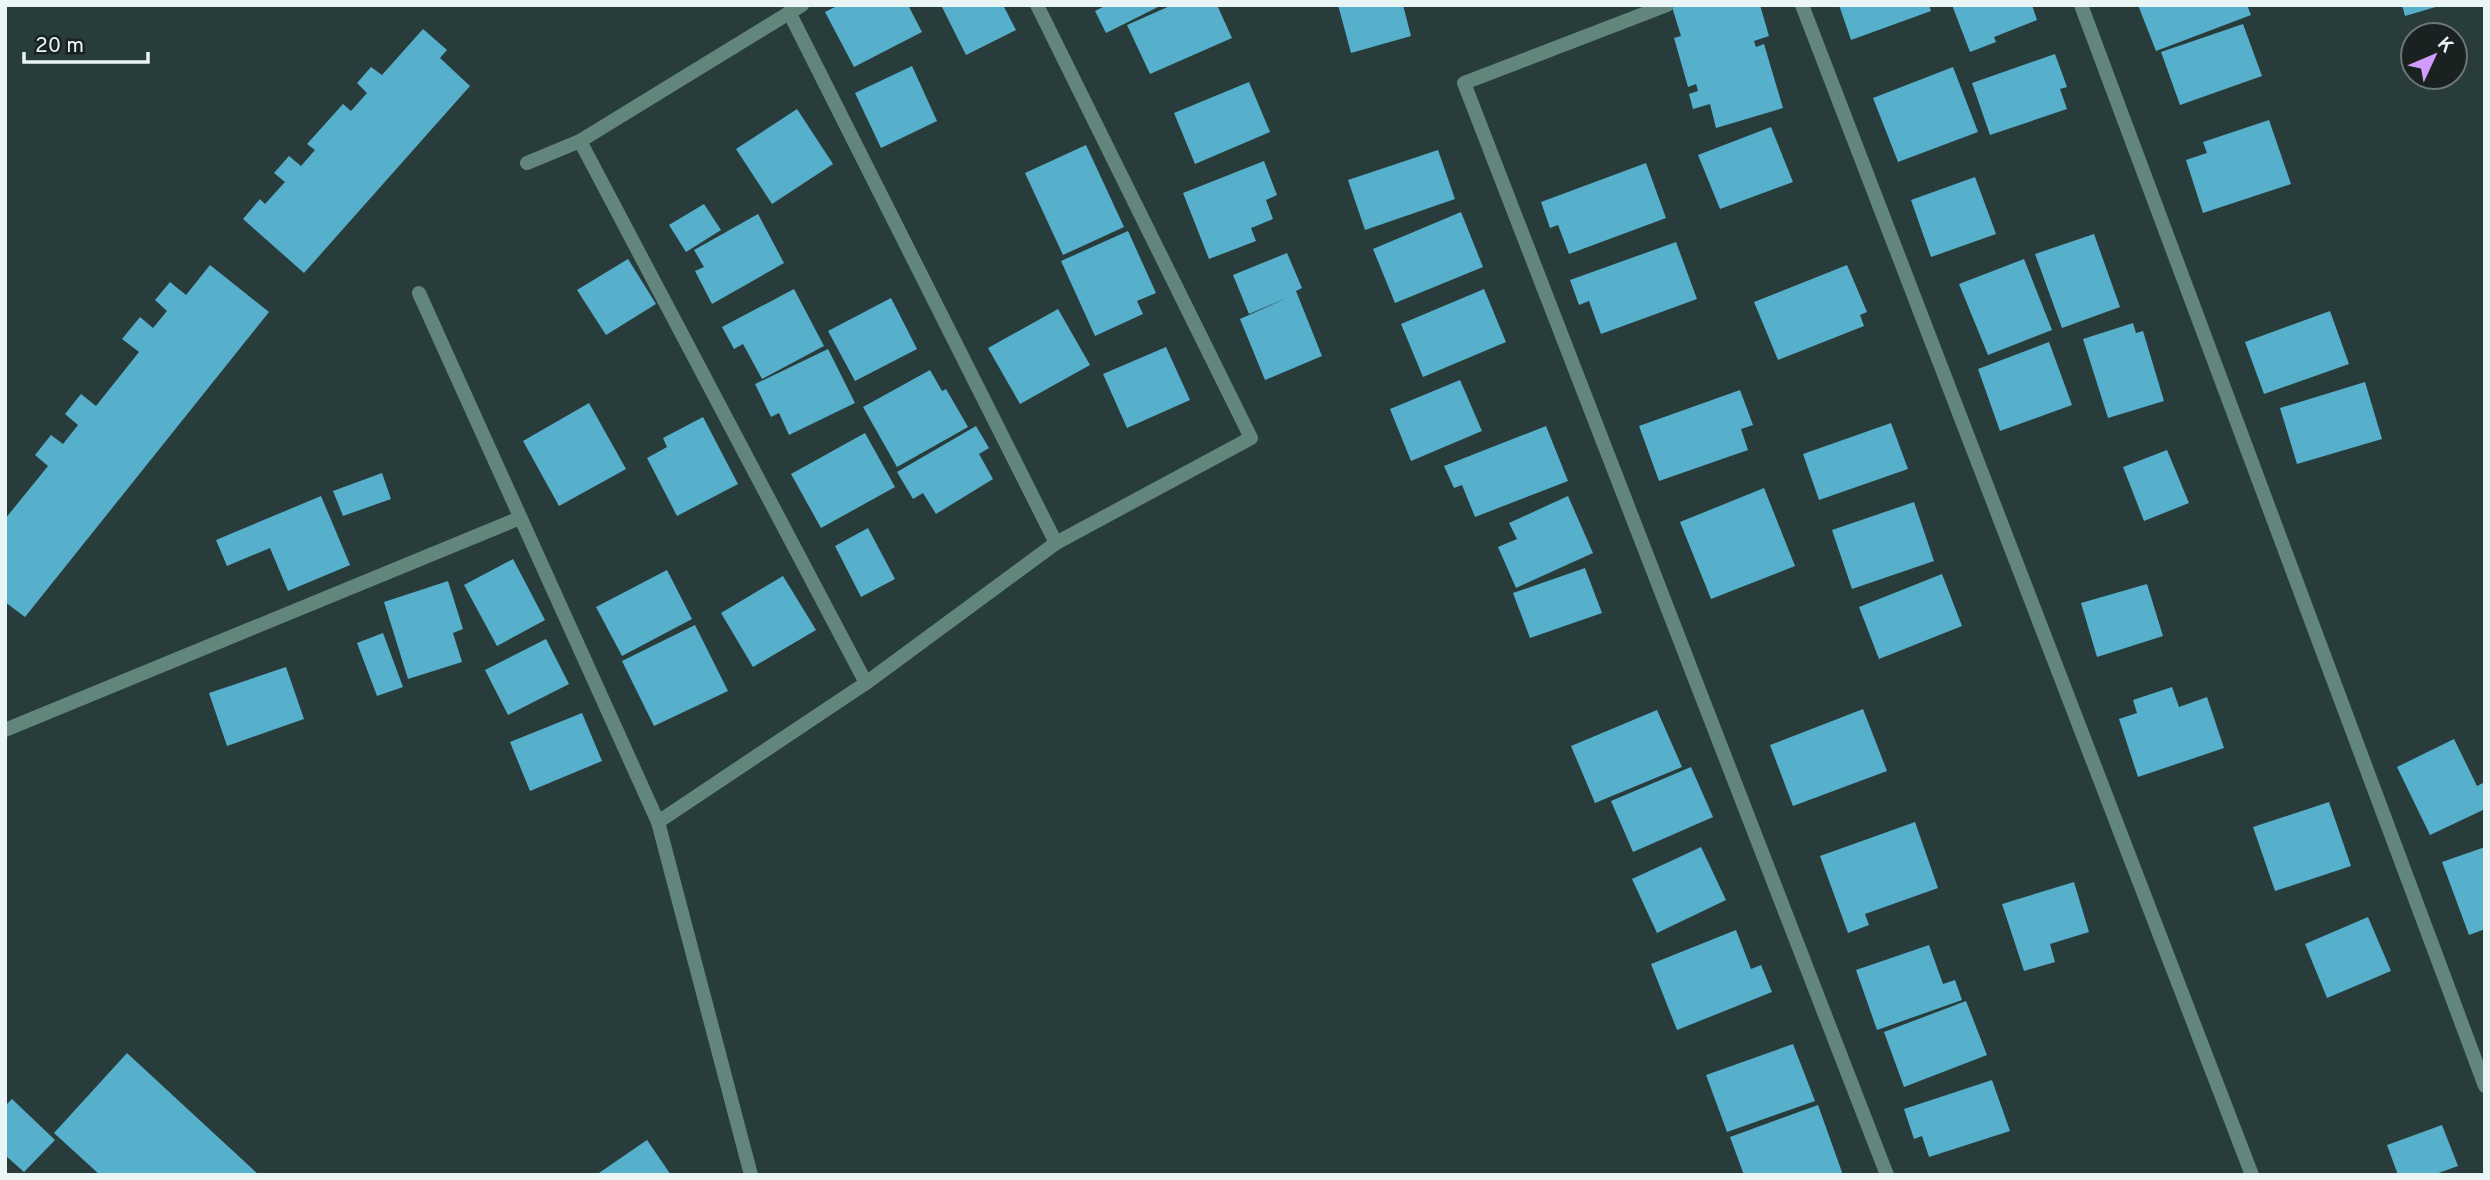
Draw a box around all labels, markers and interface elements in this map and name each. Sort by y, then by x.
scale bar [24,21,149,65]
north arrow [2399,21,2469,91]
text: K [2431,32,2458,59]
text: 20 m [35,33,84,60]

